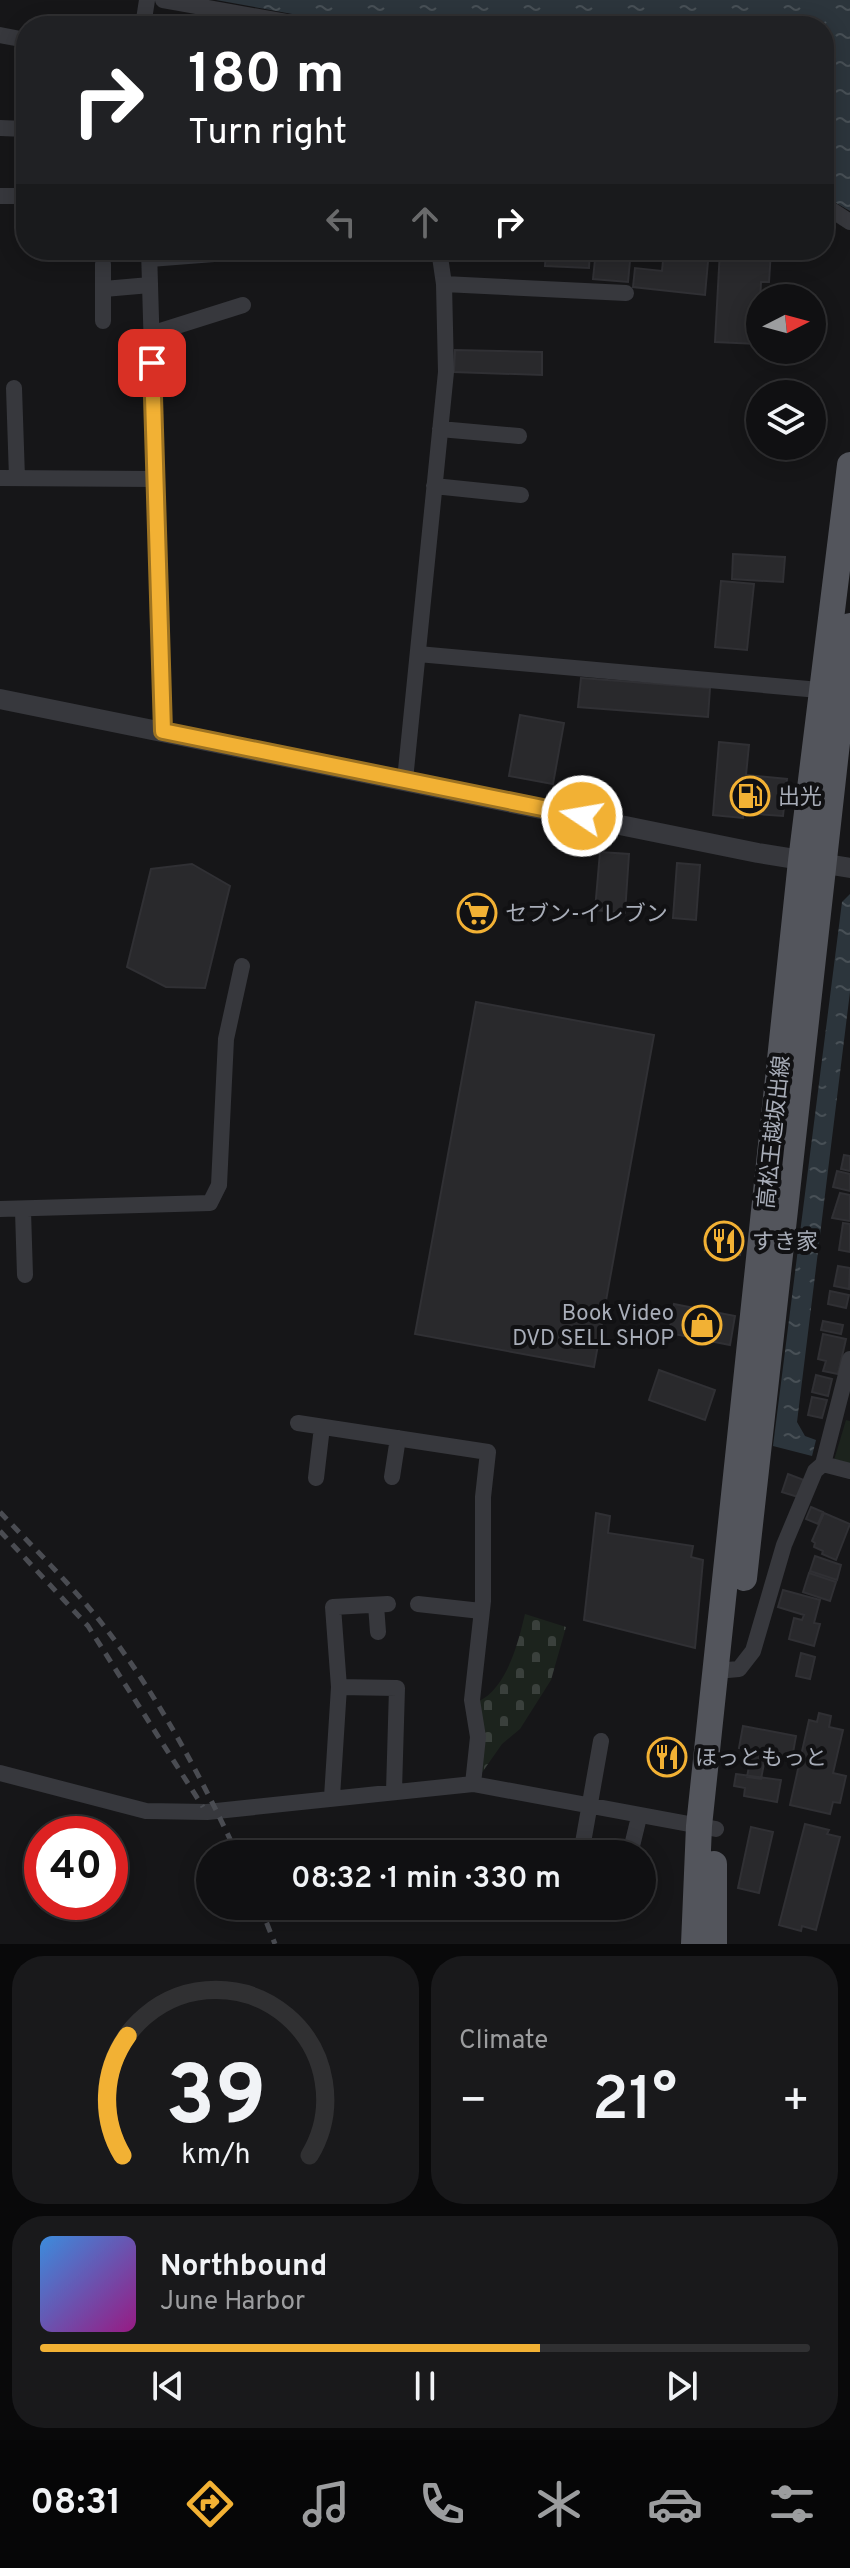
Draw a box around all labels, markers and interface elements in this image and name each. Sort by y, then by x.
text: 180 m [188,42,345,112]
icon: right [56,48,160,152]
text: Turn right [188,111,347,157]
icon: left [319,200,363,244]
icon: ahead [403,200,447,244]
icon: right [487,200,531,244]
north arrow [746,284,826,364]
map controls [746,284,826,460]
pin [118,329,186,397]
icon: arrive [130,341,174,385]
button: layers [746,380,826,460]
position arrow [540,774,624,858]
fuel station icon: 出光 [729,775,771,817]
place label: 出光 [778,785,822,812]
supermarket icon: セブン-イレブン [456,892,498,934]
place label: セブン-イレブン [505,902,668,929]
street label: 高松王越坂出線 [754,1054,797,1210]
restaurant icon: すき家 [703,1220,745,1262]
place label: すき家 [752,1230,818,1257]
place label: Book Video DVD SELL SHOP [512,1301,674,1353]
shop icon: Book Video DVD SELL SHOP [681,1304,723,1346]
restaurant icon: ほっともっと [646,1736,688,1778]
place label: ほっともっと [695,1746,827,1773]
speed limit sign: 40 [24,1816,128,1920]
text: 08:32 · 1 min · 330 m [291,1861,561,1898]
text: Climate [459,2025,548,2058]
text: 39 [165,2049,266,2154]
text: 21° [592,2065,677,2141]
text: − [459,2075,487,2131]
text: + [782,2075,810,2131]
text: km/h [181,2138,250,2174]
text: Northbound [160,2249,327,2286]
text: June Harbor [160,2286,305,2319]
icon: previous [146,2364,190,2408]
icon: pause [403,2364,447,2408]
icon: next [660,2364,704,2408]
icon: directions [182,2476,238,2532]
icon: music [298,2476,354,2532]
icon: phone [414,2476,470,2532]
icon: climate [531,2476,587,2532]
icon: car [647,2476,703,2532]
icon: filters [764,2476,820,2532]
text: 08:31 [30,2481,121,2527]

